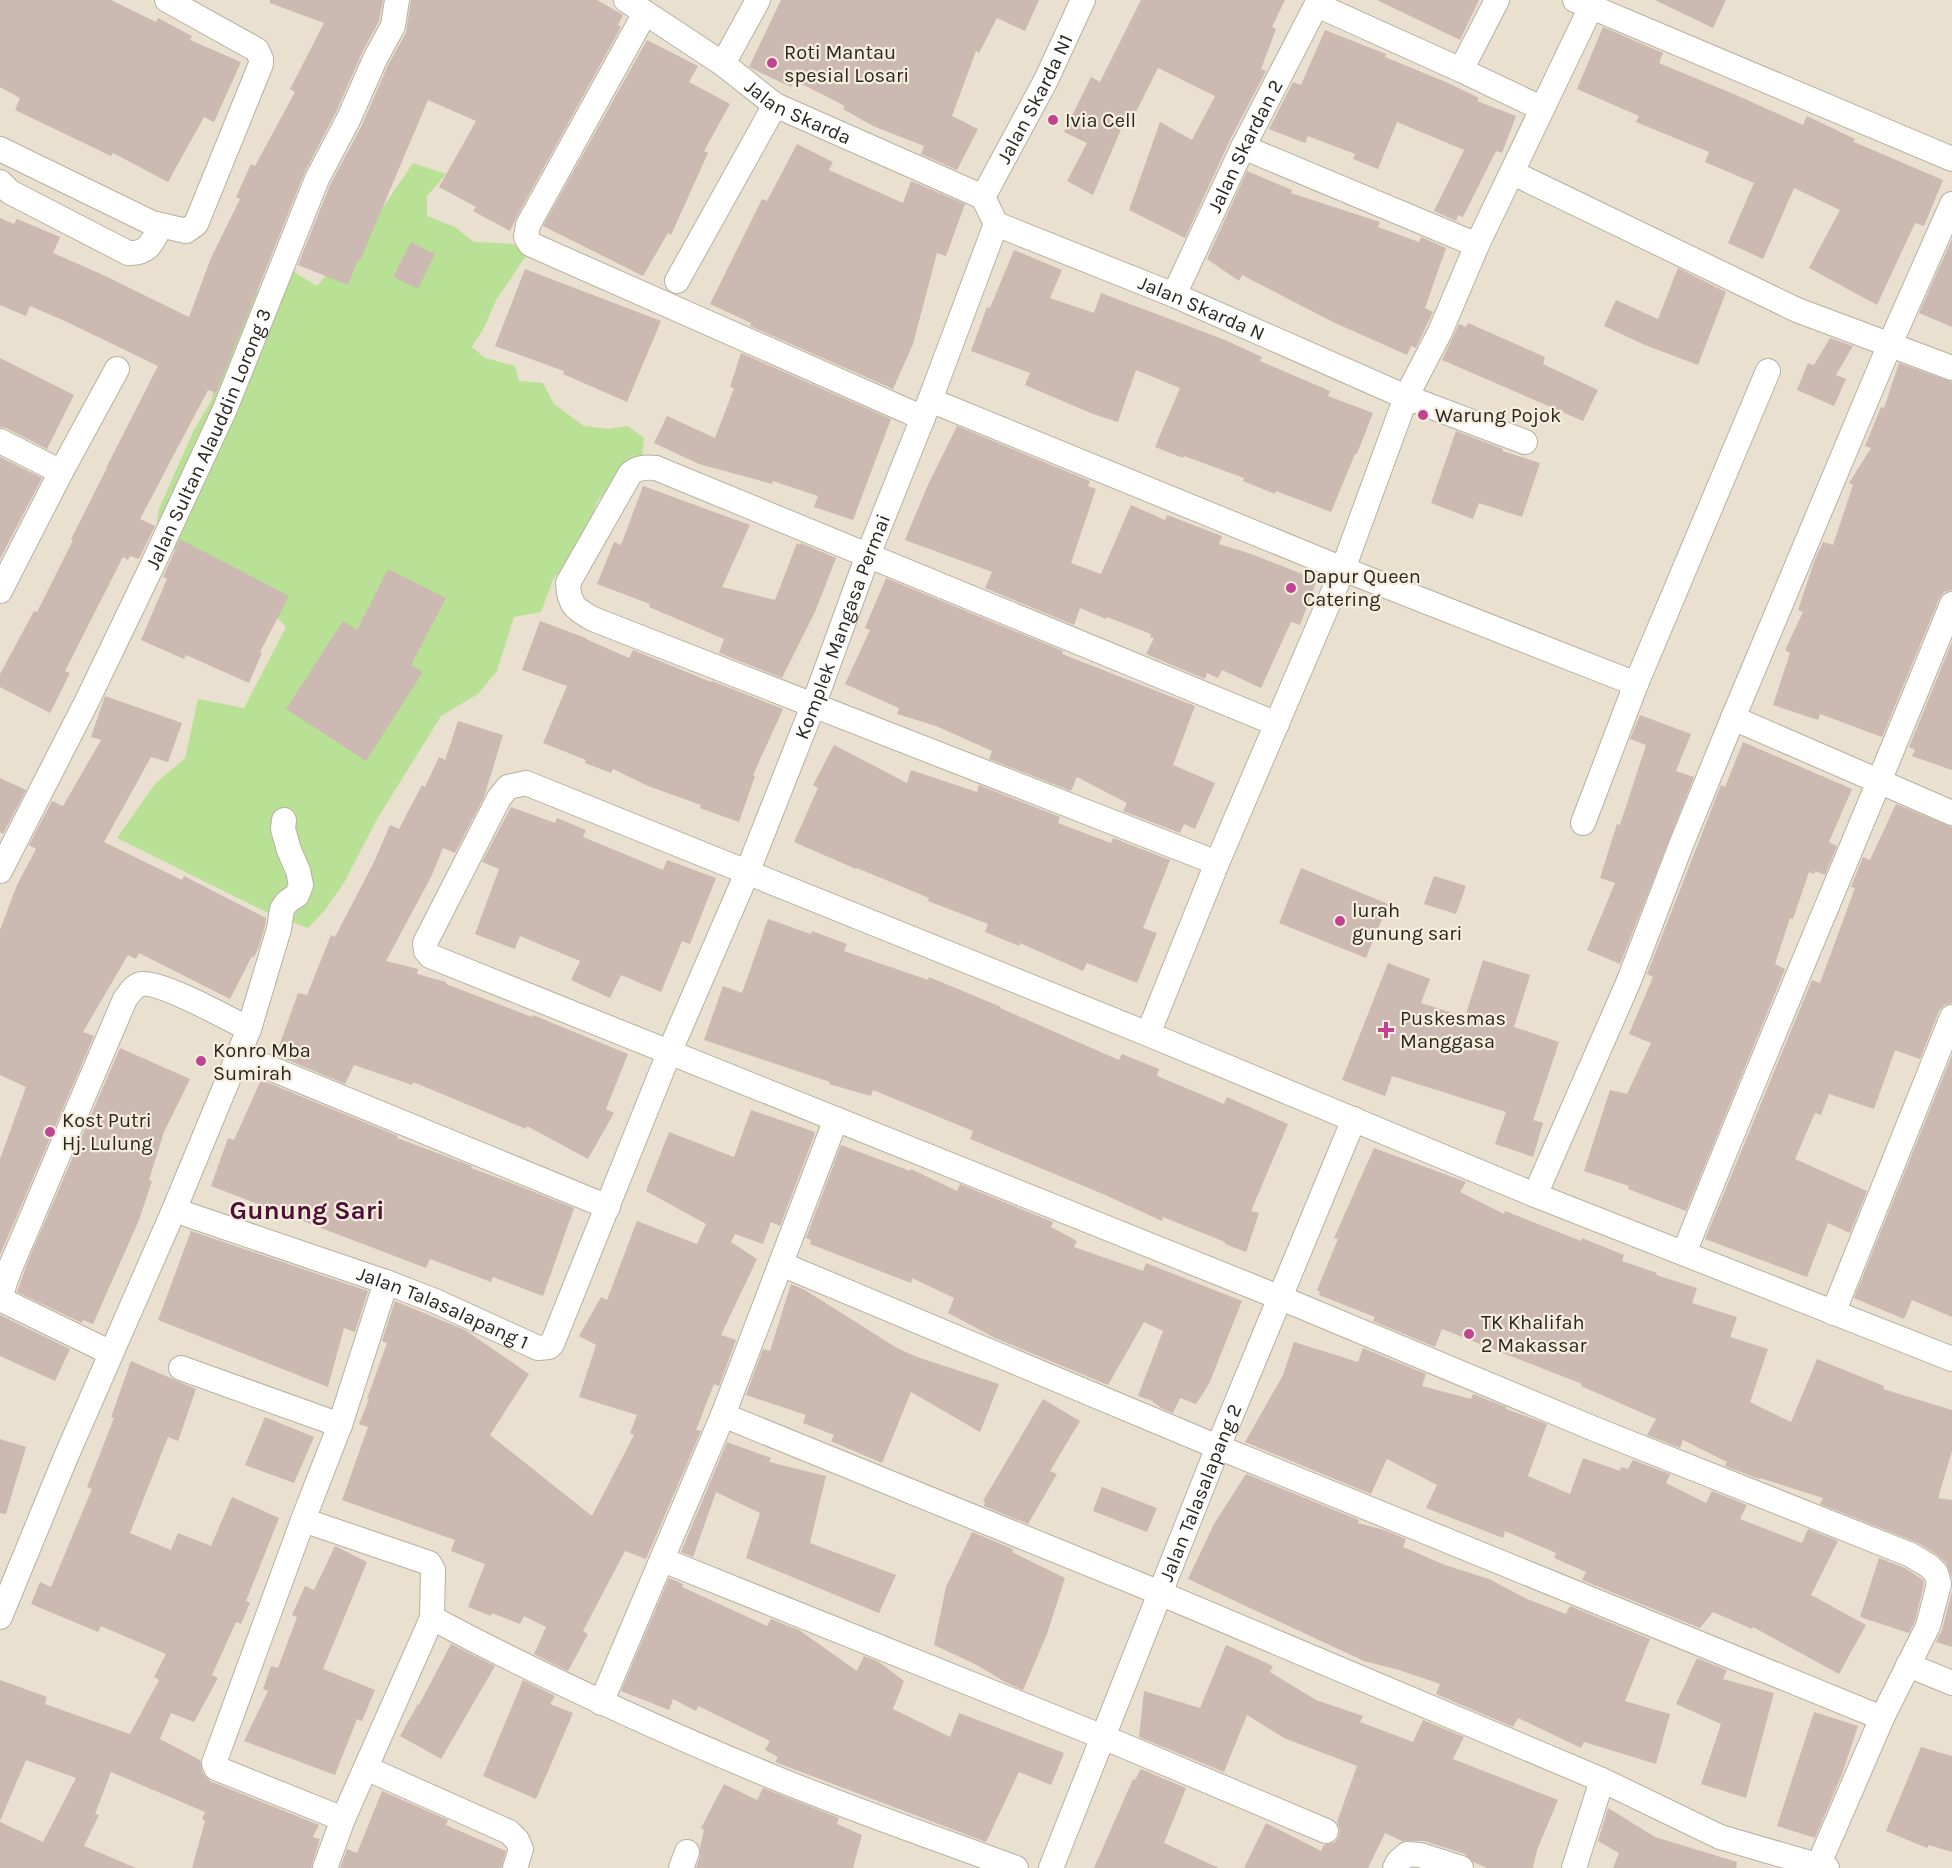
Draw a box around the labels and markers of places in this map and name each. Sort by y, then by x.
place label: Roti Mantau spesial Losari [784,41,909,87]
marker: Roti Mantau spesial Losari [765,56,779,70]
place label: Ivia Cell [1065,109,1136,132]
marker: Ivia Cell [1046,113,1060,127]
place label: Warung Pojok [1435,404,1561,427]
marker: Warung Pojok [1416,408,1430,422]
place label: Dapur Queen Catering [1303,565,1421,611]
marker: Dapur Queen Catering [1284,581,1298,595]
place label: lurah gunung sari [1352,899,1462,945]
marker: lurah gunung sari [1333,914,1347,928]
place label: Puskesmas Manggasa [1400,1007,1506,1053]
marker: Puskesmas Manggasa [1377,1021,1395,1039]
place label: Konro Mba Sumirah [213,1039,311,1085]
marker: Konro Mba Sumirah [194,1054,208,1068]
place label: Kost Putri Hj. Lulung [62,1109,153,1155]
marker: Kost Putri Hj. Lulung [43,1125,57,1139]
place label: TK Khalifah 2 Makassar [1481,1311,1588,1357]
marker: TK Khalifah 2 Makassar [1462,1327,1476,1341]

